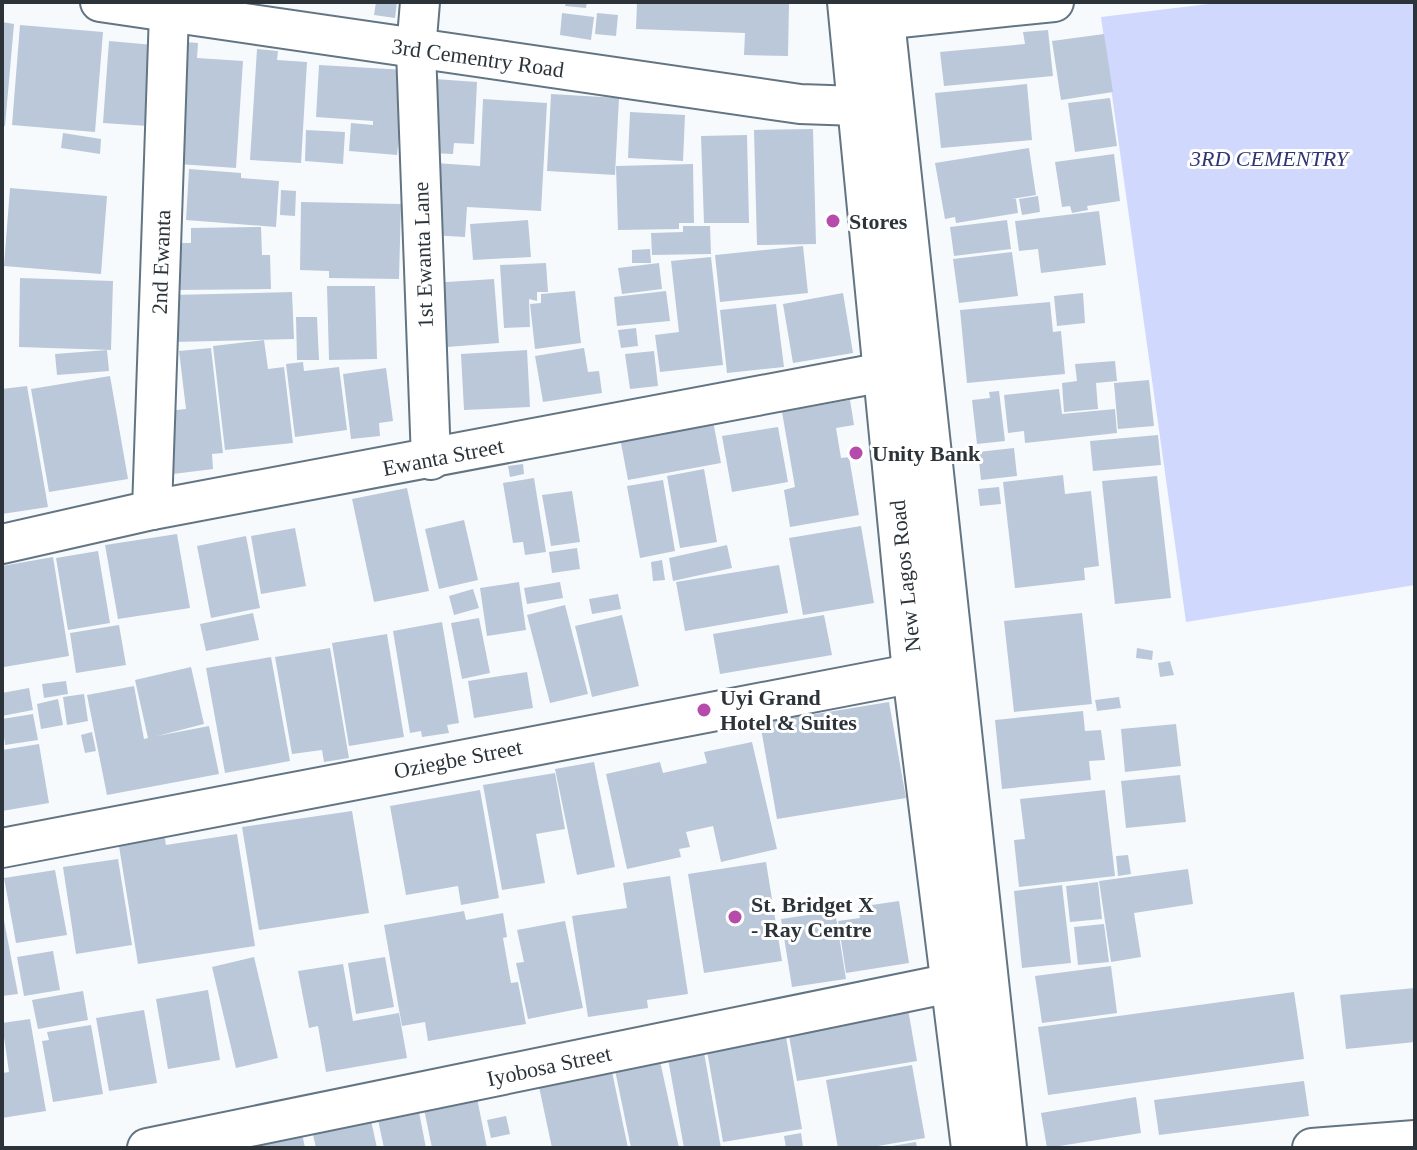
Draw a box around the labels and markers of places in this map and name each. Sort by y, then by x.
place label: Stores [849,209,908,234]
marker: Stores [824,212,842,230]
place label: Unity Bank [872,441,981,466]
marker: Unity Bank [847,444,865,462]
place label: Uyi Grand Hotel & Suites [720,685,857,735]
marker: Uyi Grand Hotel & Suites [695,701,713,719]
place label: St. Bridget X - Ray Centre [751,892,874,942]
marker: St. Bridget X - Ray Centre [726,908,744,926]

